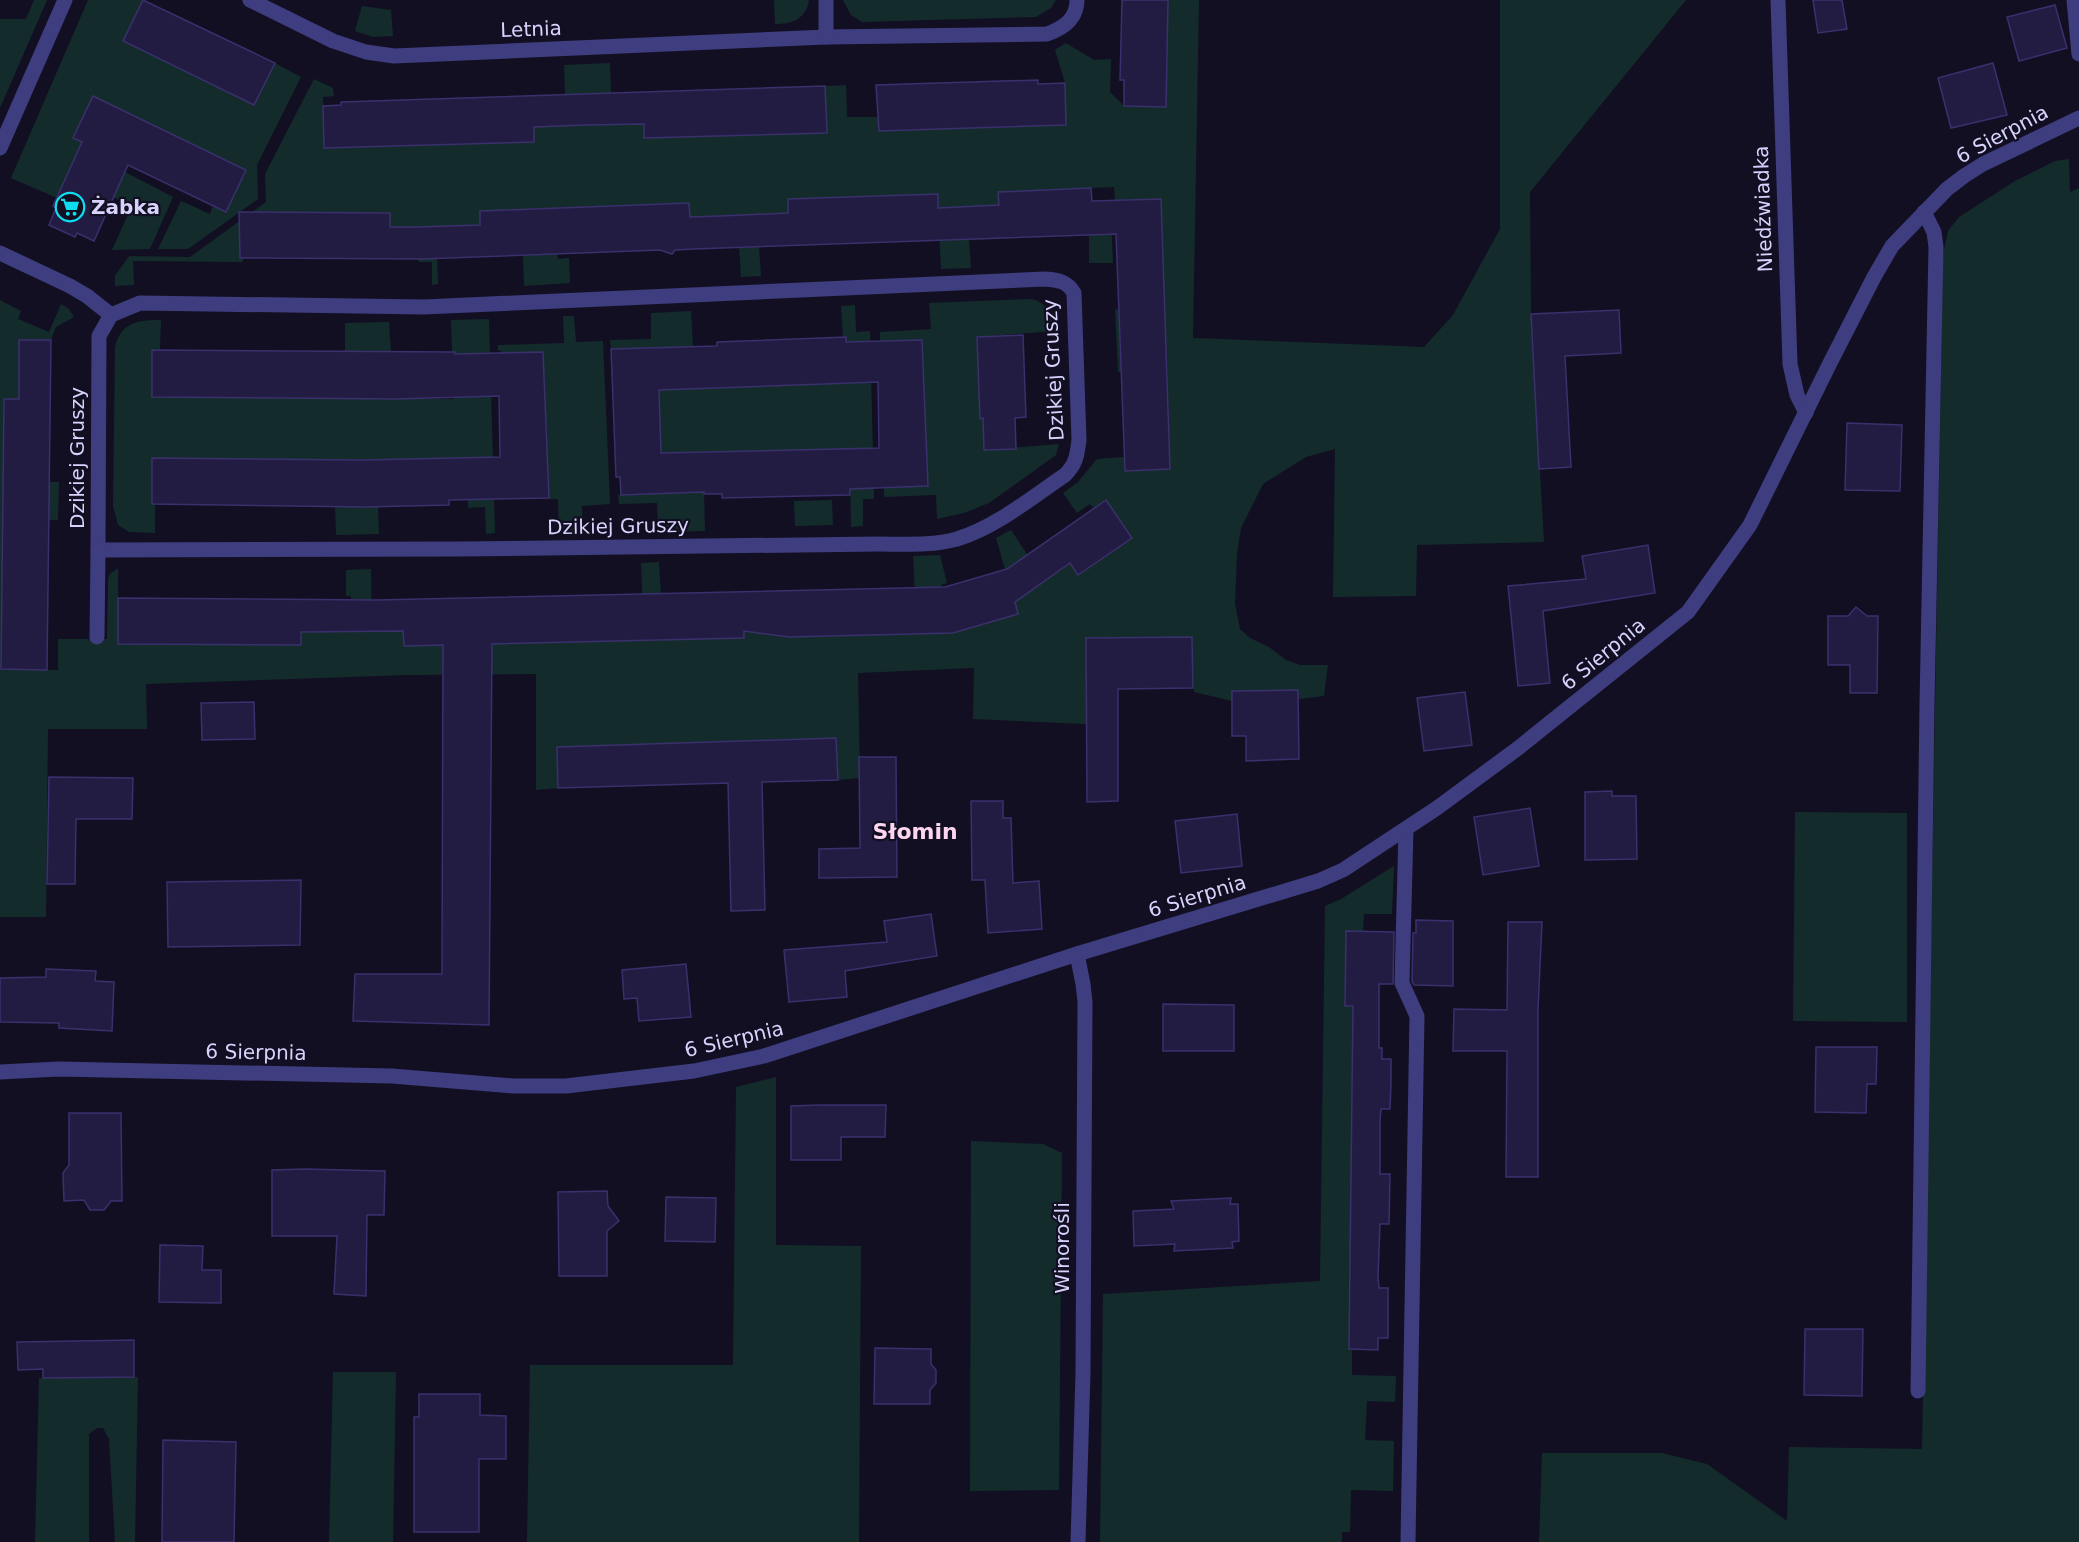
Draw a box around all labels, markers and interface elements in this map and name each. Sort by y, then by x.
street label: Letnia [500,16,562,42]
street label: 6 Sierpnia [1952,100,2052,168]
street label: Niedźwiadka [1749,145,1777,273]
supermarket icon: Żabka [54,191,86,223]
place label: Żabka [91,195,160,219]
street label: Dzikiej Gruszy [1037,298,1069,442]
street label: Dzikiej Gruszy [65,387,89,529]
street label: Dzikiej Gruszy [547,513,689,539]
street label: 6 Sierpnia [1556,613,1650,695]
district label: Słomin [872,819,958,844]
street label: 6 Sierpnia [1145,870,1249,922]
street label: 6 Sierpnia [682,1016,786,1062]
street label: 6 Sierpnia [205,1039,307,1065]
street label: Winorośli [1050,1202,1074,1294]

